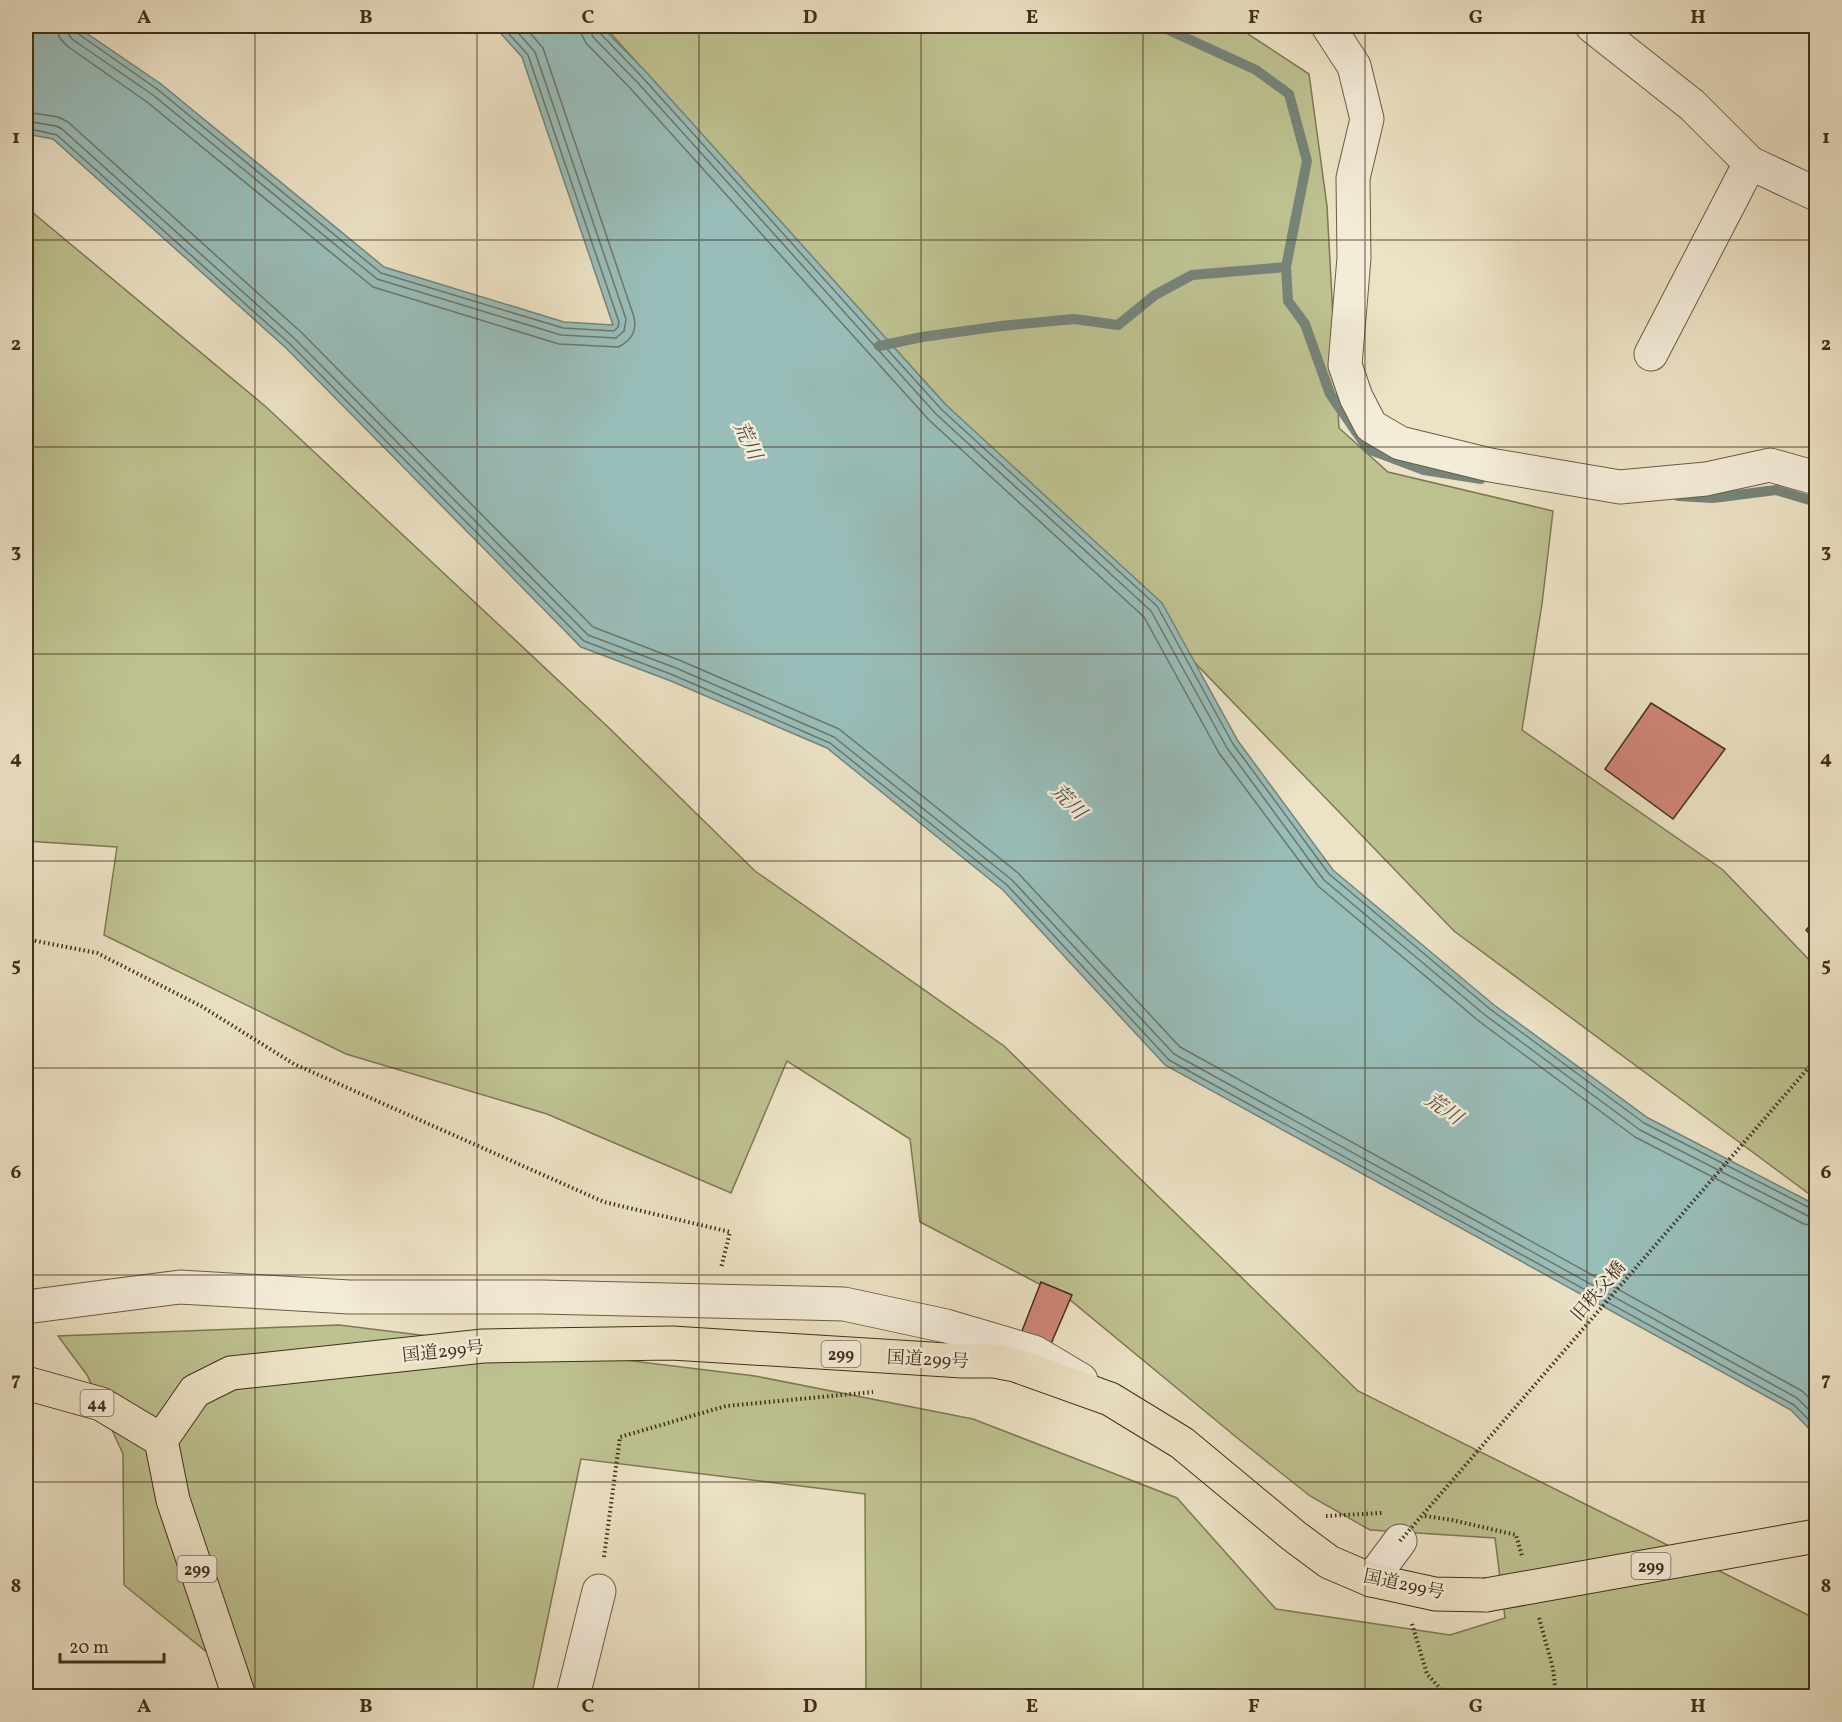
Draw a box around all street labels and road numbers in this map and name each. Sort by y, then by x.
street label: 旧秩父橋 [1566,1257,1632,1327]
street label: 国道299号 [401,1336,485,1369]
road number: 299 [822,1341,860,1367]
street label: 国道299号 [886,1346,970,1375]
road number: 44 [80,1390,114,1416]
road number: 299 [1632,1553,1670,1579]
road number: 299 [178,1556,216,1582]
street label: 国道299号 [1361,1565,1447,1606]

